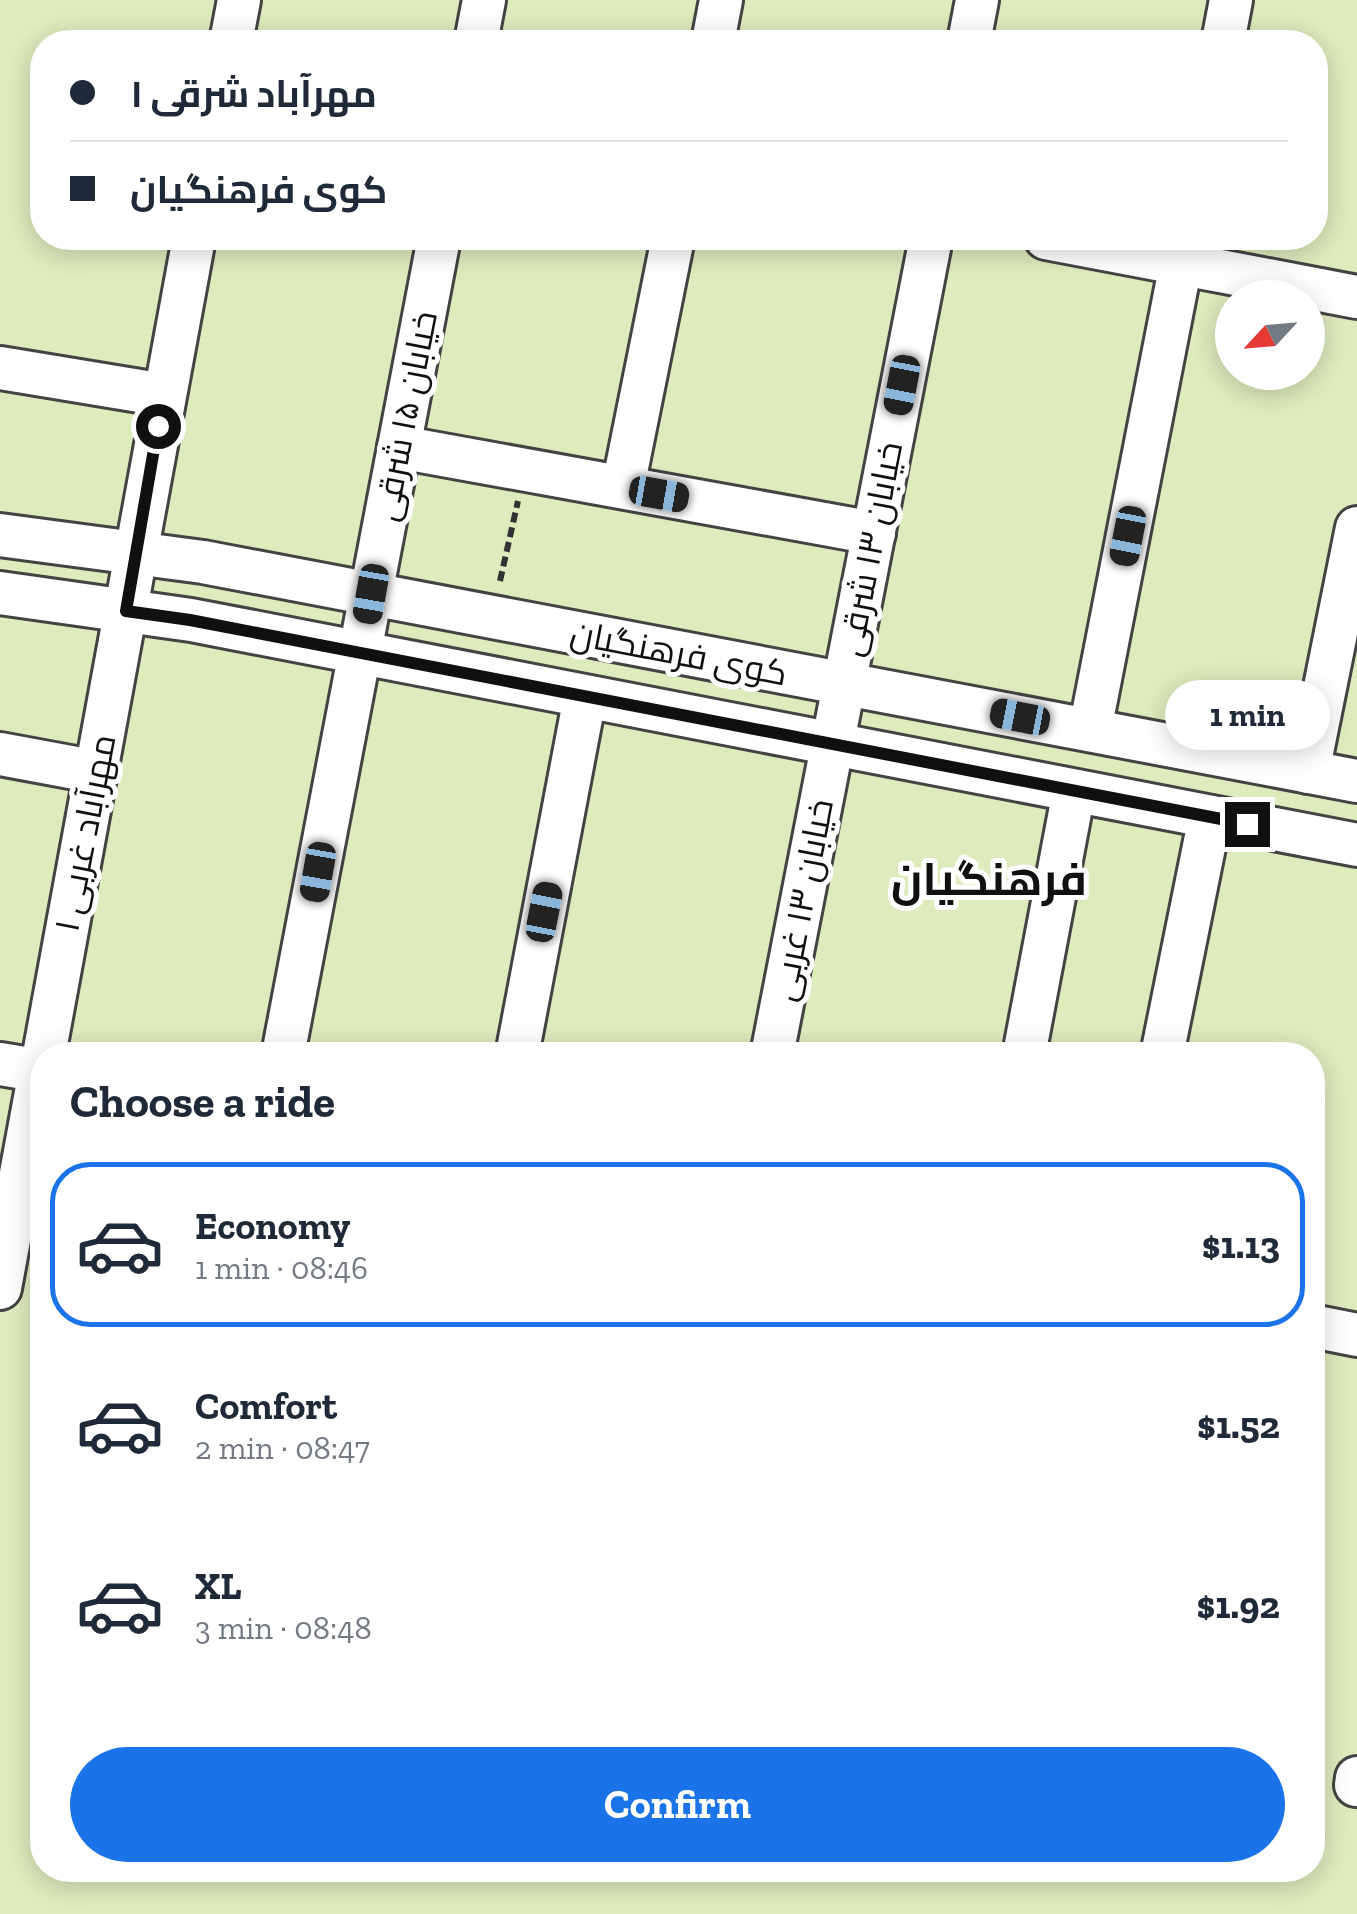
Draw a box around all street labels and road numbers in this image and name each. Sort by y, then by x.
street label: خیابان ۱۵ شرقی [364,307,446,525]
street label: خیابان ۱۳ شرقی [829,438,911,660]
street label: کوی فرهنگیان [567,611,791,695]
street label: مهرآباد غربی ۱ [45,731,125,935]
street label: خیابان ۱۳ غربی [762,795,842,1005]

